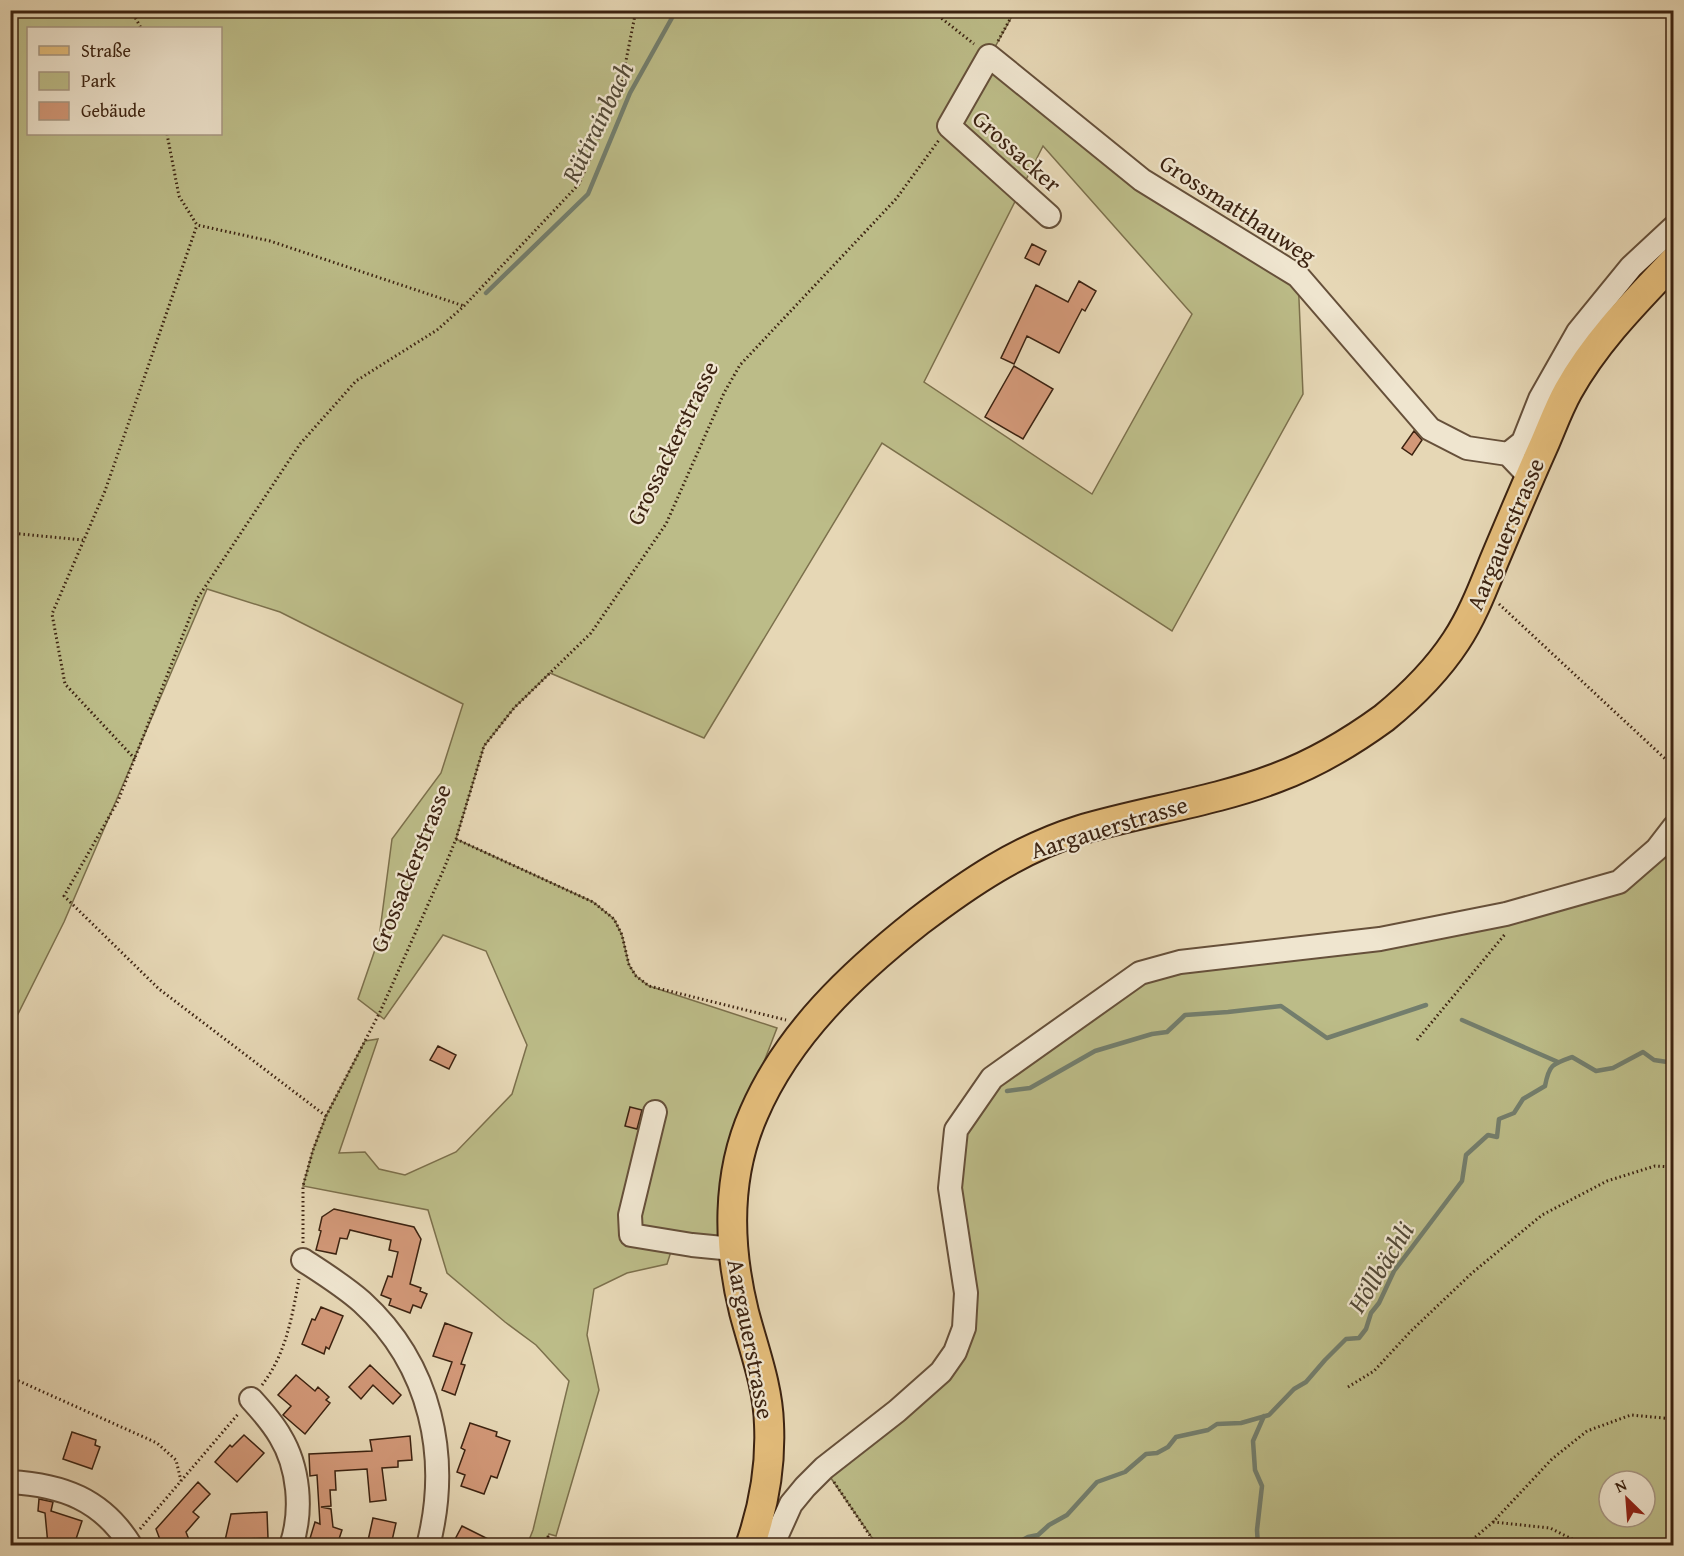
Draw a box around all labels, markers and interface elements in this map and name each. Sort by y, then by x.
legend [27,27,222,135]
text: Straße [81,37,131,64]
water label: Rütirainbach [550,55,643,190]
text: Park [81,67,117,94]
text: Gebäude [81,97,146,124]
street label: Grossacker [965,101,1069,201]
street label: Grossmatthauweg [1153,145,1323,273]
street label: Grossackerstrasse [617,355,727,531]
street label: Aargauerstrasse [1457,452,1553,616]
street label: Grossackerstrasse [360,779,460,957]
street label: Aargauerstrasse [1026,787,1192,867]
water label: Höllbächli [1336,1214,1423,1321]
street label: Aargauerstrasse [718,1256,784,1422]
north arrow [1597,1469,1657,1529]
text: N [1611,1472,1631,1499]

